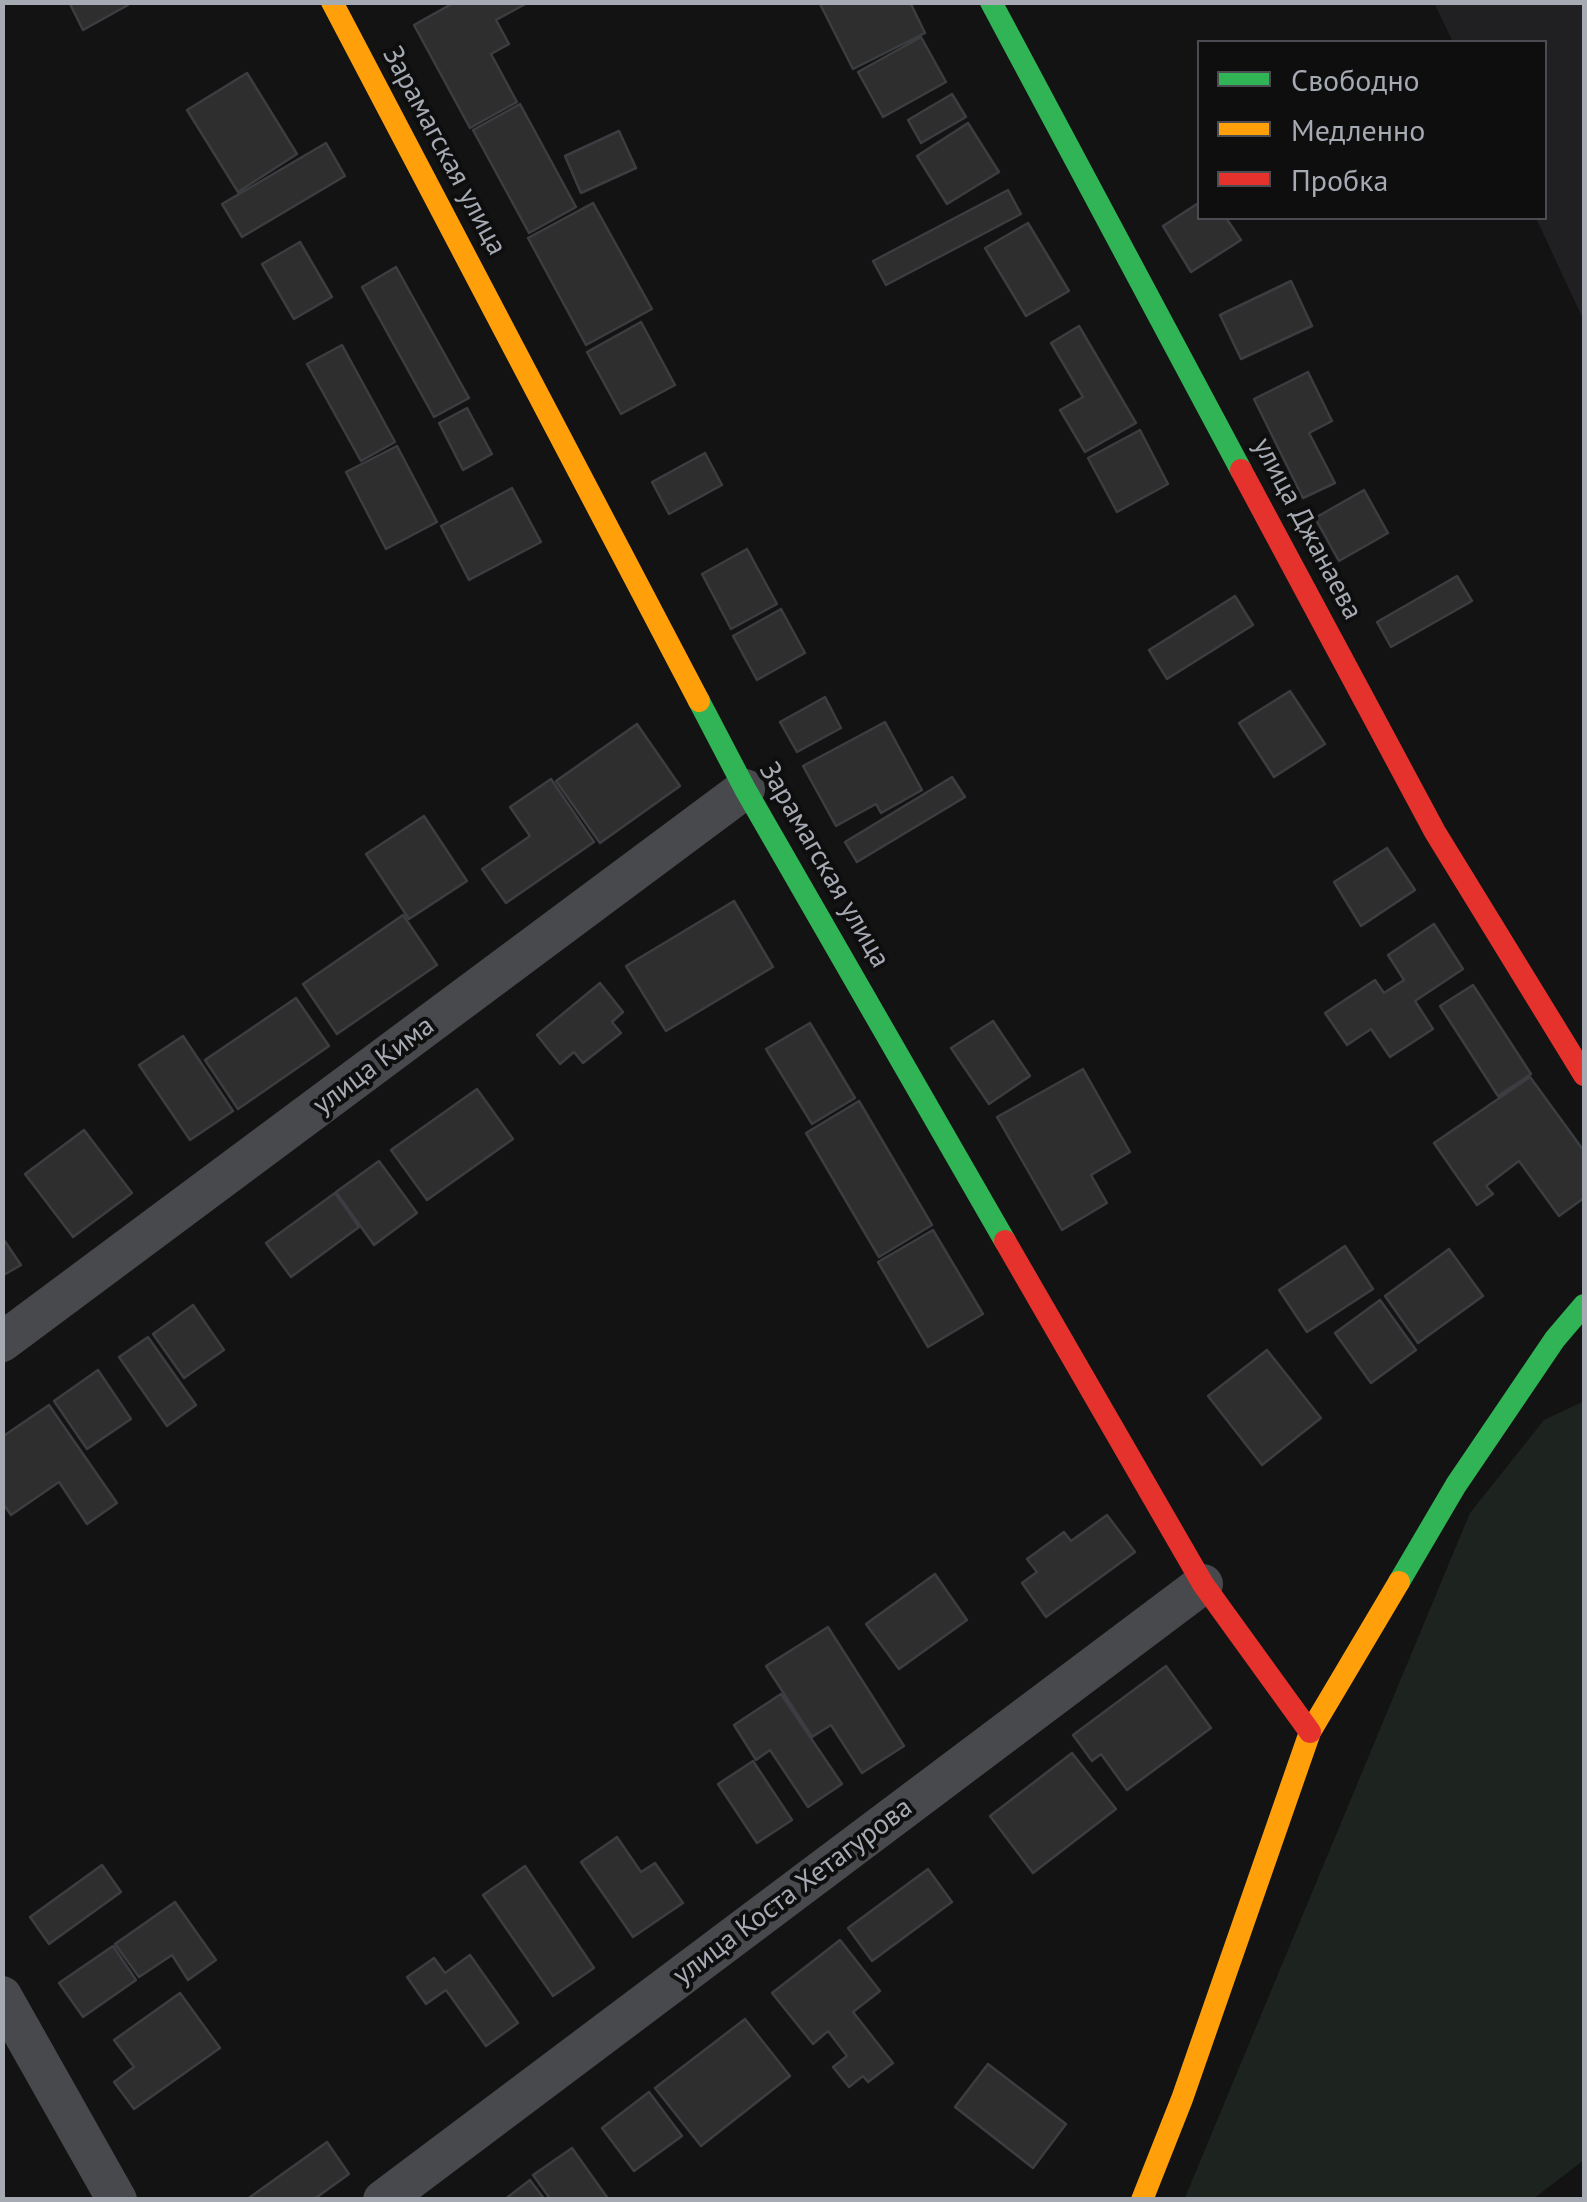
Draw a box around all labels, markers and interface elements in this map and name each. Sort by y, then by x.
legend [1197,40,1547,220]
street label: Зарамагская улица [375,41,513,261]
text: Свободно [1291,60,1420,99]
text: Медленно [1291,110,1425,149]
text: Пробка [1291,160,1388,199]
street label: улица Джанаева [1245,432,1369,626]
street label: Зарамагская улица [751,756,897,974]
street label: улица Кима [307,1010,441,1122]
street label: улица Коста Хетагурова [667,1791,919,1993]

